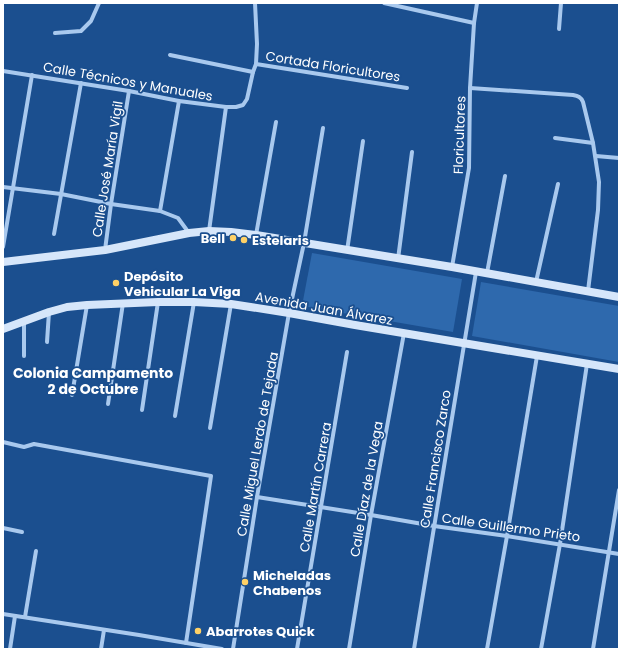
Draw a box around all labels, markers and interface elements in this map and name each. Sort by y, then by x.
street label: Cortada Floricultores [264,46,402,87]
street label: Calle Técnicos y Manuales [42,57,214,106]
street label: Floricultores [449,95,470,174]
street label: Calle José María Vigil [87,100,128,239]
place label: Bell [201,229,225,248]
place label: Estelaris [252,231,309,250]
marker: Bell [228,233,238,243]
marker: Estelaris [239,235,249,245]
place label: Depósito Vehicular La Viga [124,267,241,301]
marker: Depósito Vehicular La Viga [111,278,121,288]
street label: Avenida Juan Álvarez [254,287,394,330]
street label: Calle Miguel Lerdo de Tejada [232,350,283,538]
district label: Colonia Campamento 2 de Octubre [13,363,173,399]
street label: Calle Francisco Zarco [415,389,456,530]
street label: Calle Díaz de la Vega [345,420,388,558]
street label: Calle Martín Carrera [295,421,336,554]
street label: Calle Guillermo Prieto [441,508,581,547]
place label: Micheladas Chabenos [253,566,331,600]
marker: Micheladas Chabenos [240,577,250,587]
place label: Abarrotes Quick [206,622,315,641]
marker: Abarrotes Quick [193,626,203,636]

